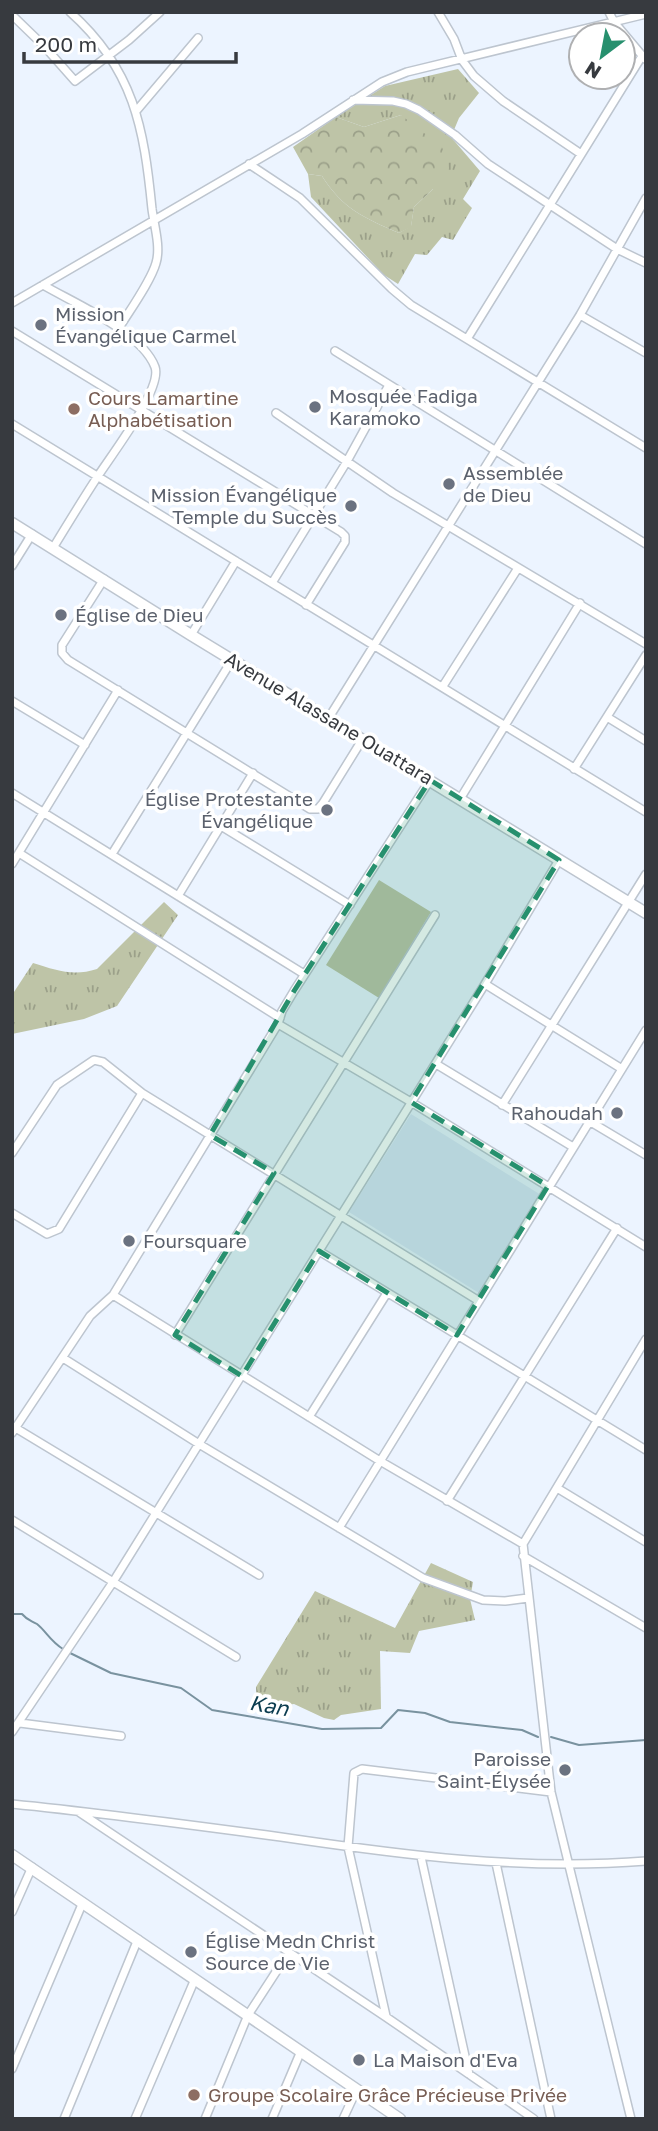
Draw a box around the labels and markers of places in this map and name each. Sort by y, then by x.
place label: Mission Évangélique Carmel [55,302,237,347]
marker: Mission Évangélique Carmel [33,317,49,333]
place label: Mosquée Fadiga Karamoko [329,384,478,429]
place label: Cours Lamartine Alphabétisation [88,386,239,431]
marker: Mosquée Fadiga Karamoko [307,399,323,415]
marker: Cours Lamartine Alphabétisation [66,401,82,417]
place label: Assemblée de Dieu [463,461,563,506]
marker: Assemblée de Dieu [441,476,457,492]
place label: Mission Évangélique Temple du Succès [151,483,337,528]
marker: Mission Évangélique Temple du Succès [343,498,359,514]
place label: Église de Dieu [75,603,203,626]
marker: Église de Dieu [53,607,69,623]
place label: Église Protestante Évangélique [145,787,313,832]
marker: Église Protestante Évangélique [319,802,335,818]
place label: Rahoudah [511,1101,603,1124]
marker: Rahoudah [609,1105,625,1121]
place label: Foursquare [143,1229,247,1252]
marker: Foursquare [121,1233,137,1249]
place label: Paroisse Saint-Élysée [437,1747,551,1792]
marker: Paroisse Saint-Élysée [557,1762,573,1778]
place label: Église Medn Christ Source de Vie [205,1929,375,1974]
marker: Église Medn Christ Source de Vie [183,1944,199,1960]
place label: La Maison d'Eva [373,2048,518,2071]
marker: La Maison d'Eva [351,2052,367,2068]
place label: Groupe Scolaire Grâce Précieuse Privée [208,2083,567,2106]
marker: Groupe Scolaire Grâce Précieuse Privée [186,2087,202,2103]

